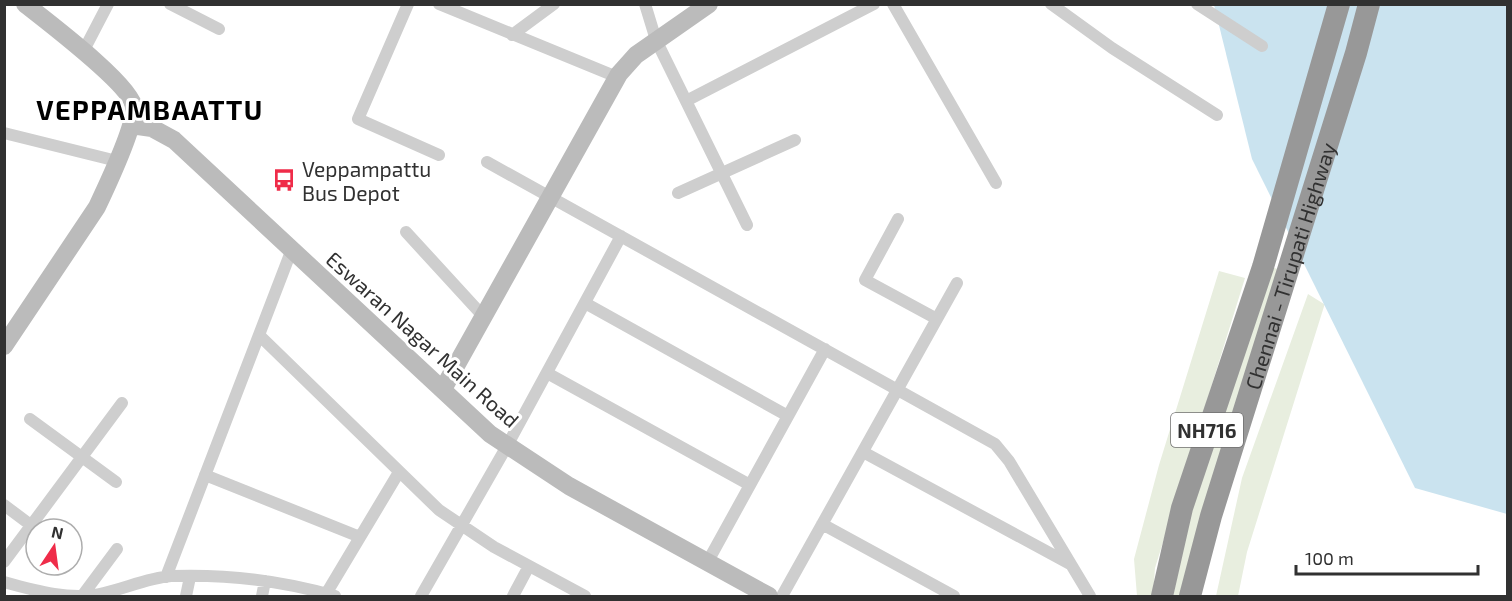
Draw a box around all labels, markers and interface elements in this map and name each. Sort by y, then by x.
district label: VEPPAMBAATTU [36,93,264,125]
street label: Chennai - Tirupati Highway [1239,139,1340,392]
place label: Veppampattu Bus Depot [302,156,431,205]
bus stop icon: Veppampattu Bus Depot [271,167,297,193]
street label: Eswaran Nagar Main Road [322,246,524,432]
road number: NH716 [1171,413,1243,447]
north arrow [24,517,84,577]
text: N [50,521,65,542]
scale bar [1296,538,1478,576]
text: 100 m [1305,547,1354,569]

